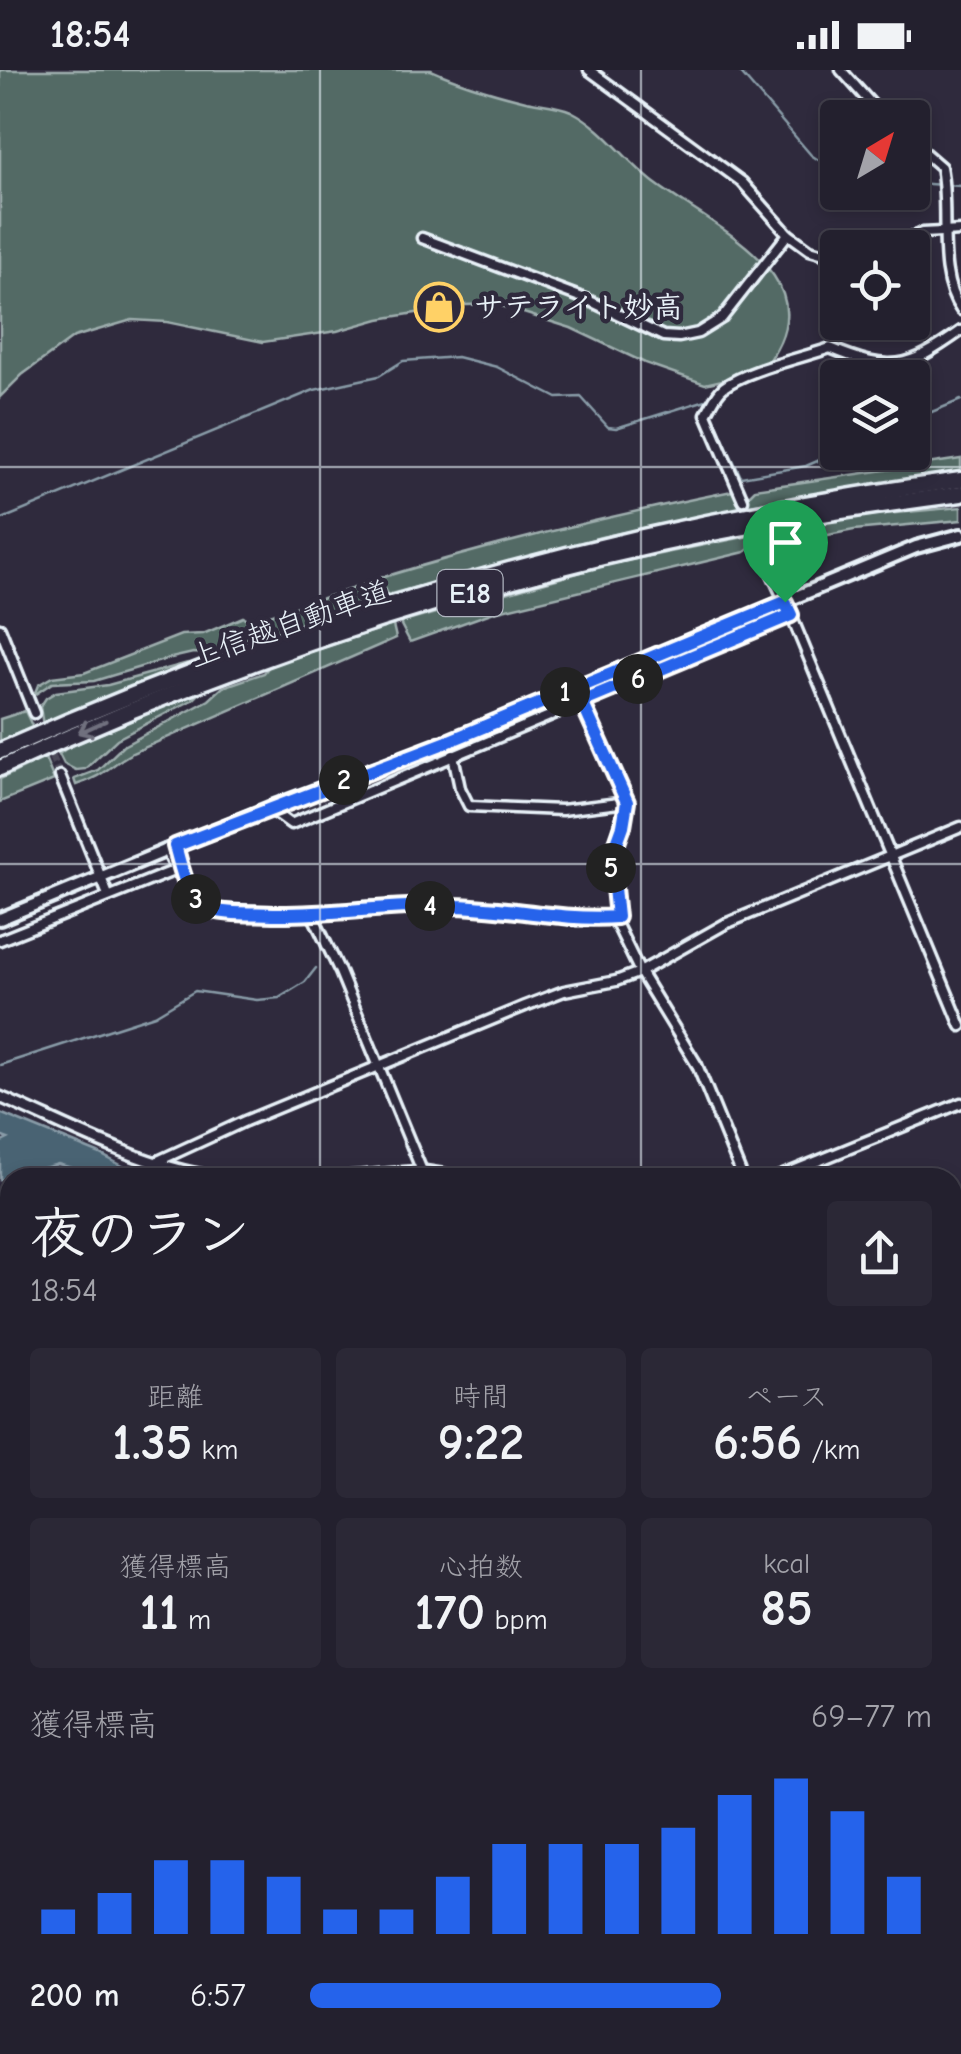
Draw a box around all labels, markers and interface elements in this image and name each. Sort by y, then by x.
text: 18:54 [50,13,130,57]
north arrow [820,100,930,210]
map controls [820,100,930,470]
button: locate [820,230,930,340]
shop icon: サテライト妙高 [413,281,465,333]
place label: サテライト妙高 [474,290,683,325]
button: layers [820,360,930,470]
pin [743,500,828,603]
icon: arrive [758,515,813,570]
road number: E18 [438,570,502,616]
street label: 上信越自動車道 [185,574,395,675]
pin: 6 [613,654,663,704]
text: 6 [631,663,645,695]
pin: 1 [540,667,590,717]
text: 1 [559,676,571,708]
one-way arrow [77,719,108,737]
pin: 2 [319,755,369,805]
text: 2 [337,764,351,796]
pin: 5 [586,843,636,893]
text: 5 [604,852,618,884]
pin: 3 [171,874,221,924]
pin: 4 [405,881,455,931]
text: 3 [189,883,203,915]
text: 4 [423,890,437,922]
button: share [827,1201,932,1306]
text: 夜のラン [30,1202,250,1266]
text: 18:54 [30,1272,98,1309]
text: 距離 [147,1381,203,1413]
text: 時間 [453,1381,509,1413]
text: ペース [745,1381,828,1413]
text: 1.35 [112,1414,192,1472]
text: 9:22 [438,1414,524,1472]
text: 6:56 [713,1414,802,1472]
text: km [192,1434,238,1466]
text: /km [802,1434,860,1466]
text: kcal [763,1548,810,1580]
text: 獲得標高 [119,1551,231,1583]
text: 心拍数 [439,1551,523,1583]
text: 85 [761,1580,813,1638]
text: 11 [139,1584,179,1642]
text: 170 [414,1584,485,1642]
text: m [179,1604,211,1636]
text: bpm [485,1604,548,1636]
text: 69–77 m [811,1698,932,1735]
text: 獲得標高 [30,1706,158,1743]
text: 200 m [30,1977,119,2014]
text: 6:57 [190,1977,246,2014]

